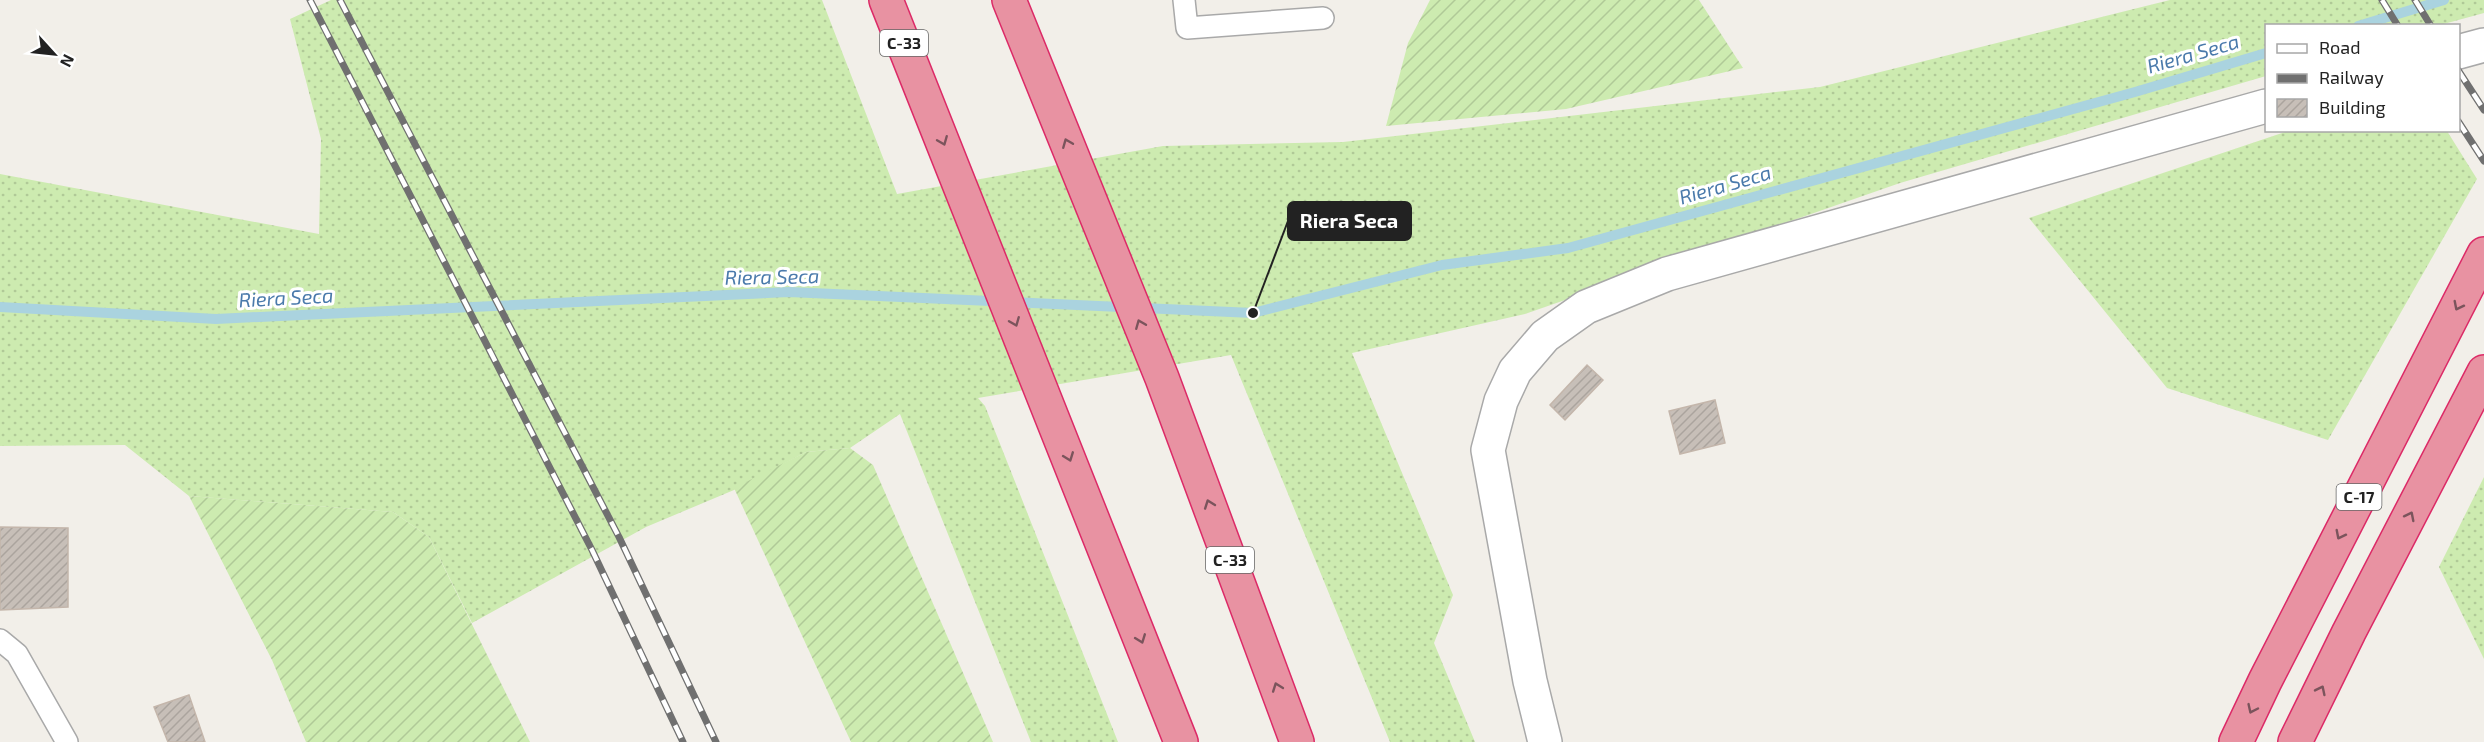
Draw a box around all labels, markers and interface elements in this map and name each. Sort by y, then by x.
north arrow [24,24,84,84]
legend [2265,24,2460,132]
water label: Riera Seca [2144,28,2242,78]
road number: C-33 [880,30,928,56]
text: Road [2319,36,2360,58]
text: N [57,52,79,71]
text: Railway [2319,66,2384,88]
text: Building [2319,96,2386,118]
one-way arrow [936,135,948,146]
one-way arrow [1062,138,1074,149]
water label: Riera Seca [1676,159,1774,209]
callout: Riera Seca [1288,202,1411,240]
text: Riera Seca [1300,208,1398,232]
water label: Riera Seca [724,263,820,289]
water label: Riera Seca [238,283,334,311]
one-way arrow [2454,300,2465,310]
one-way arrow [1008,316,1021,327]
one-way arrow [1135,319,1147,330]
one-way arrow [1062,451,1074,462]
road number: C-17 [2336,484,2382,510]
one-way arrow [1204,500,1216,511]
one-way arrow [2402,511,2414,522]
one-way arrow [2336,529,2347,540]
road number: C-33 [1206,547,1254,573]
one-way arrow [1133,633,1146,644]
one-way arrow [1272,682,1284,693]
one-way arrow [2314,685,2325,696]
one-way arrow [2247,703,2259,714]

